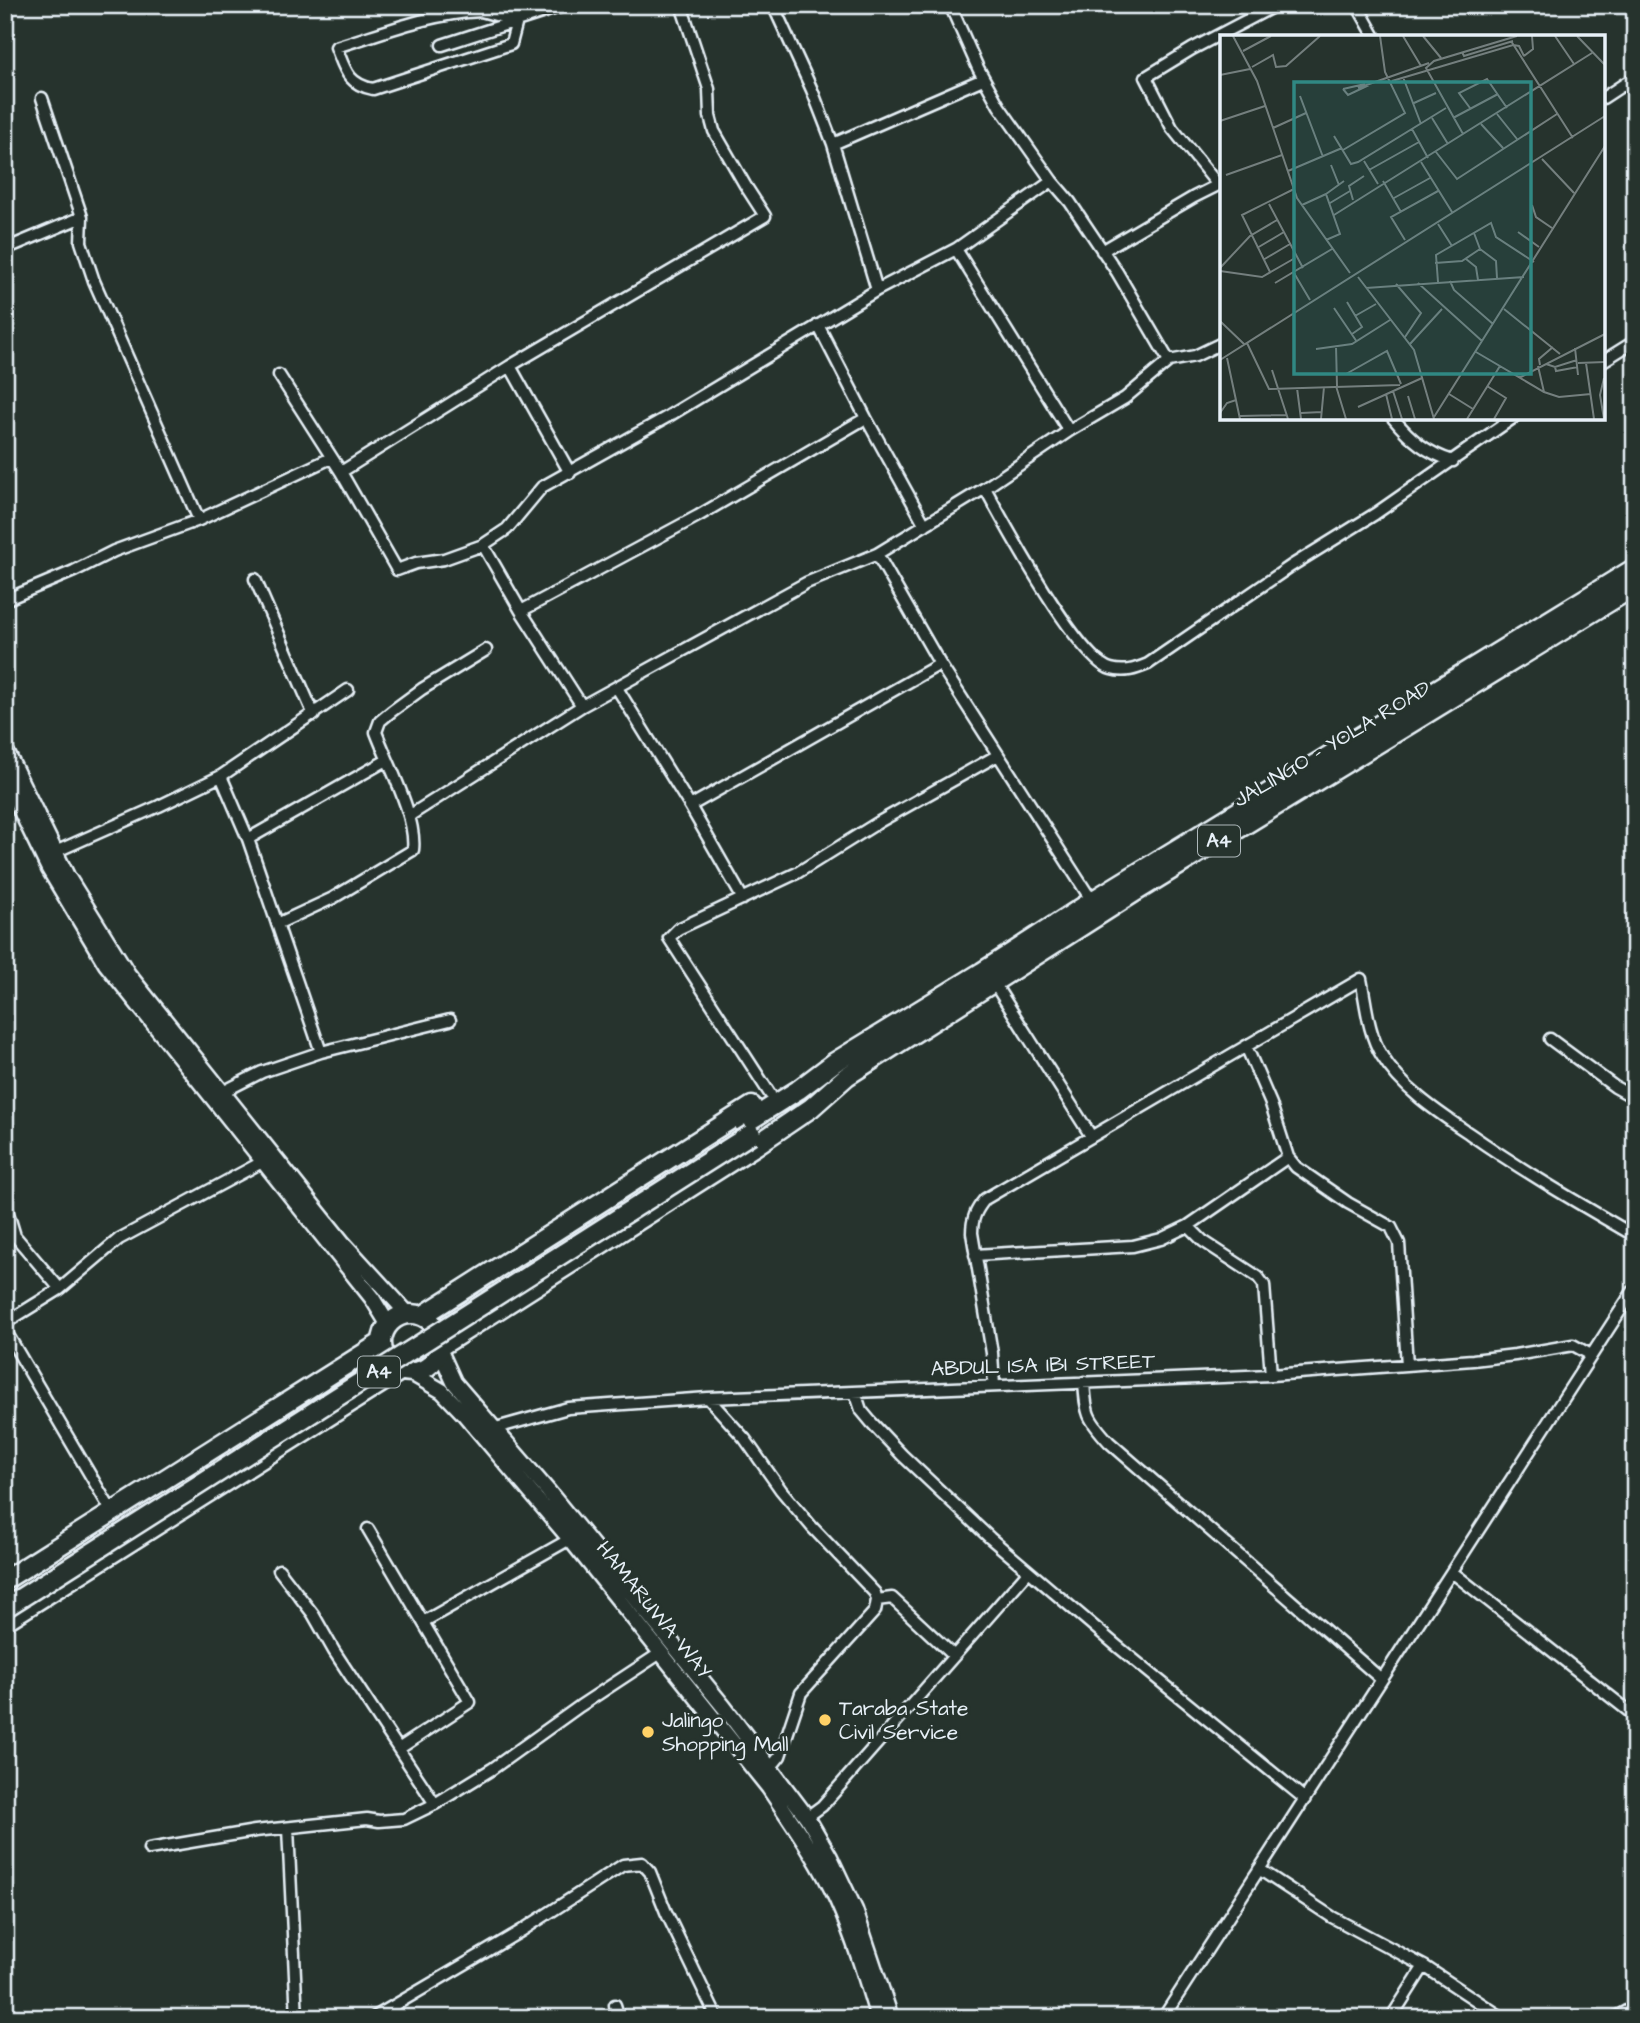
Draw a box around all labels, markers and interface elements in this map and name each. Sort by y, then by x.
inset map [1220,35,1605,420]
street label: JALINGO - YOLA ROAD [1228,673,1436,814]
road number: A4 [1198,826,1240,856]
street label: ABDUL ISA IBI STREET [930,1347,1157,1383]
road number: A4 [358,1356,400,1388]
street label: HAMARUWA WAY [589,1535,719,1685]
place label: Taraba State Civil Service [839,1694,968,1747]
place label: Jalingo Shopping Mall [662,1706,789,1761]
marker: Taraba State Civil Service [817,1712,833,1728]
marker: Jalingo Shopping Mall [640,1724,656,1740]

